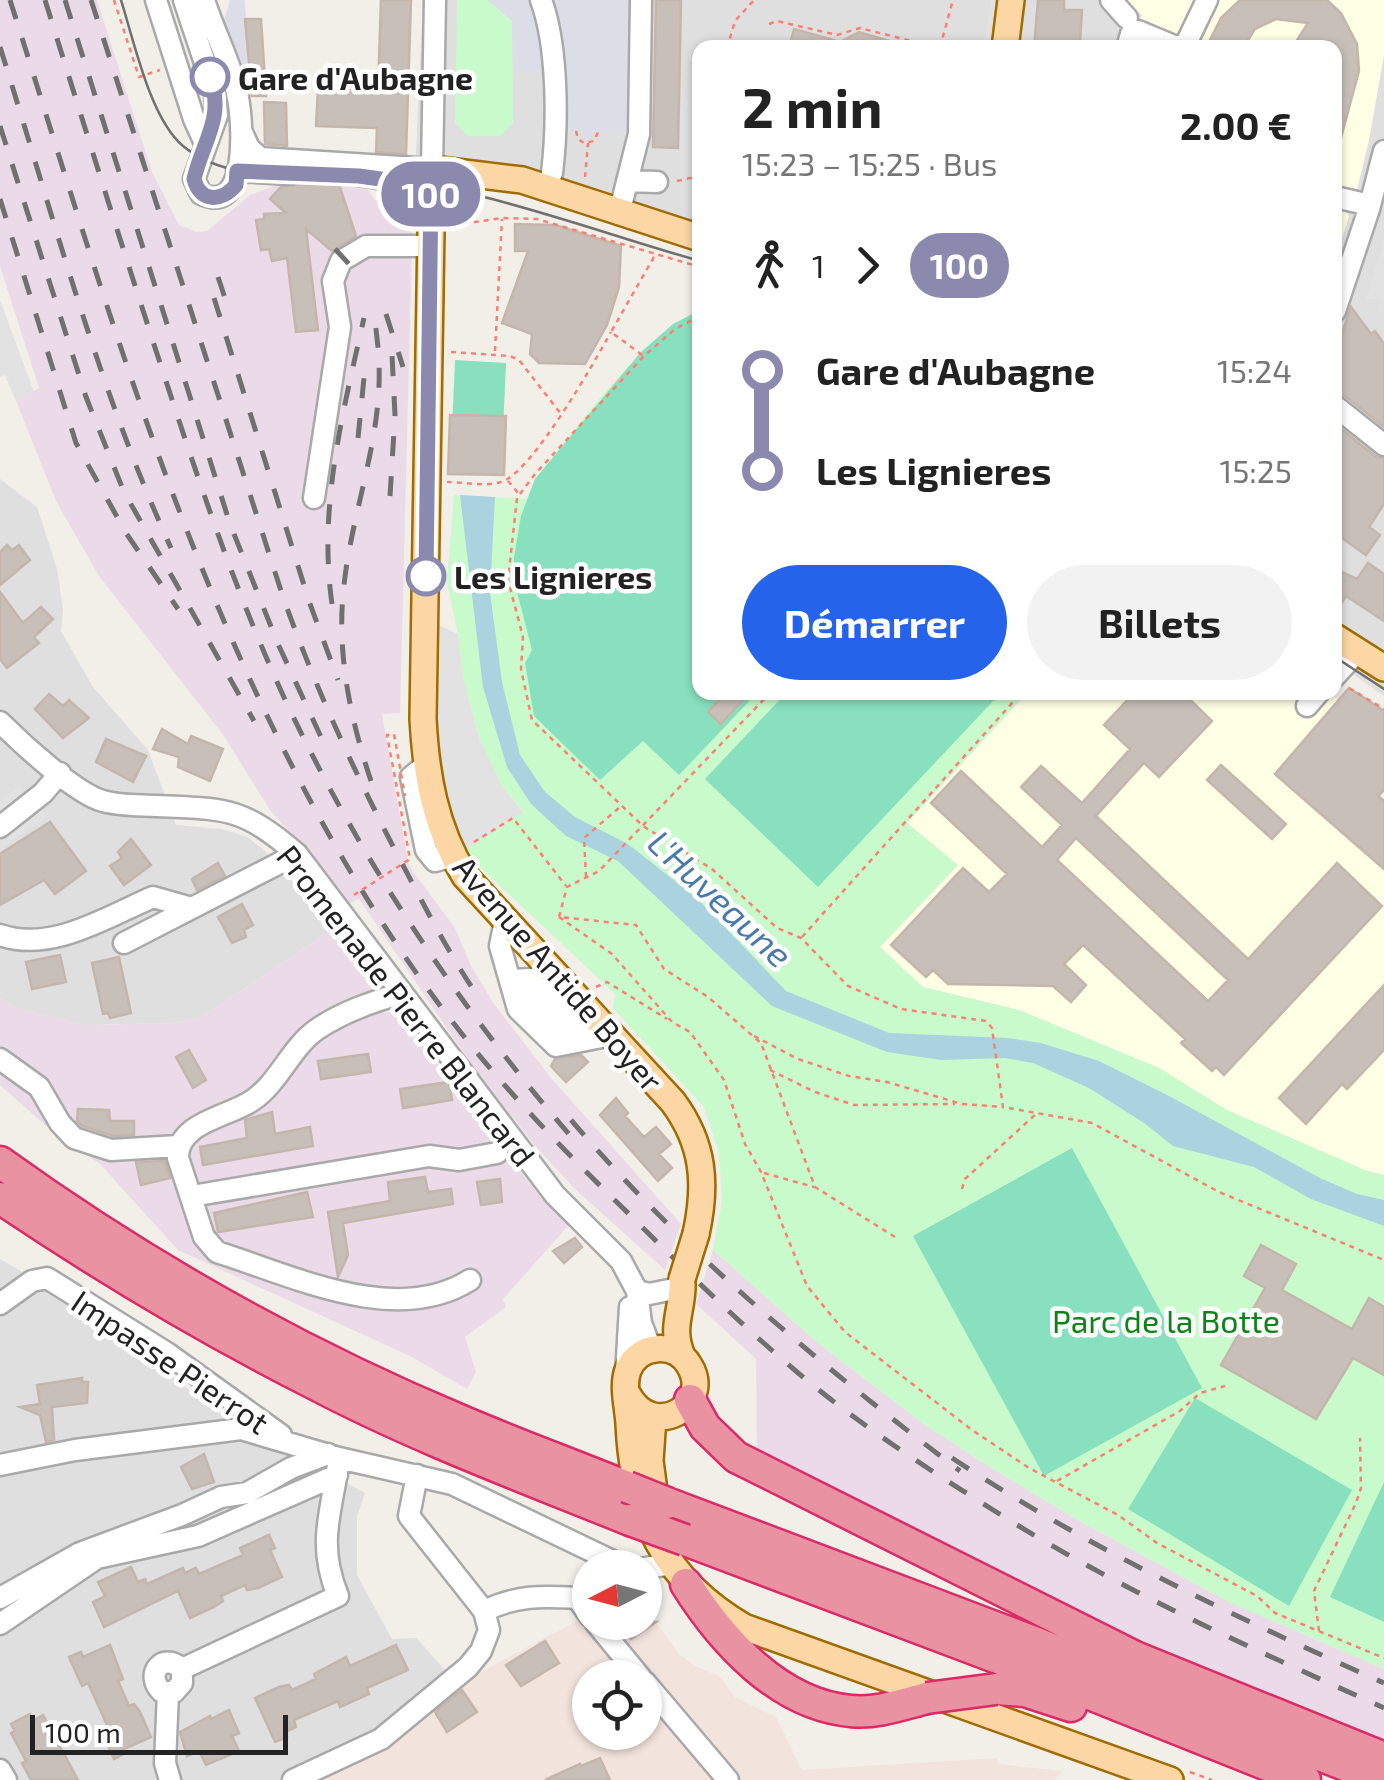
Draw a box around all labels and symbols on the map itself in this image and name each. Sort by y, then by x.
marker: Gare d'Aubagne [191,58,229,96]
place label: Gare d'Aubagne [238,58,473,96]
line badge: 100 [374,162,488,226]
marker: Les Lignieres [407,557,445,595]
place label: Les Lignieres [454,557,652,595]
water label: L'Huveaune [640,821,802,975]
street label: Promenade Pierre Blancard [270,837,544,1173]
street label: Avenue Antide Boyer [446,848,672,1099]
street label: Impasse Pierrot [65,1281,277,1441]
park label: Parc de la Botte [1052,1301,1280,1339]
north arrow [572,1550,662,1640]
scale bar [30,1710,288,1754]

